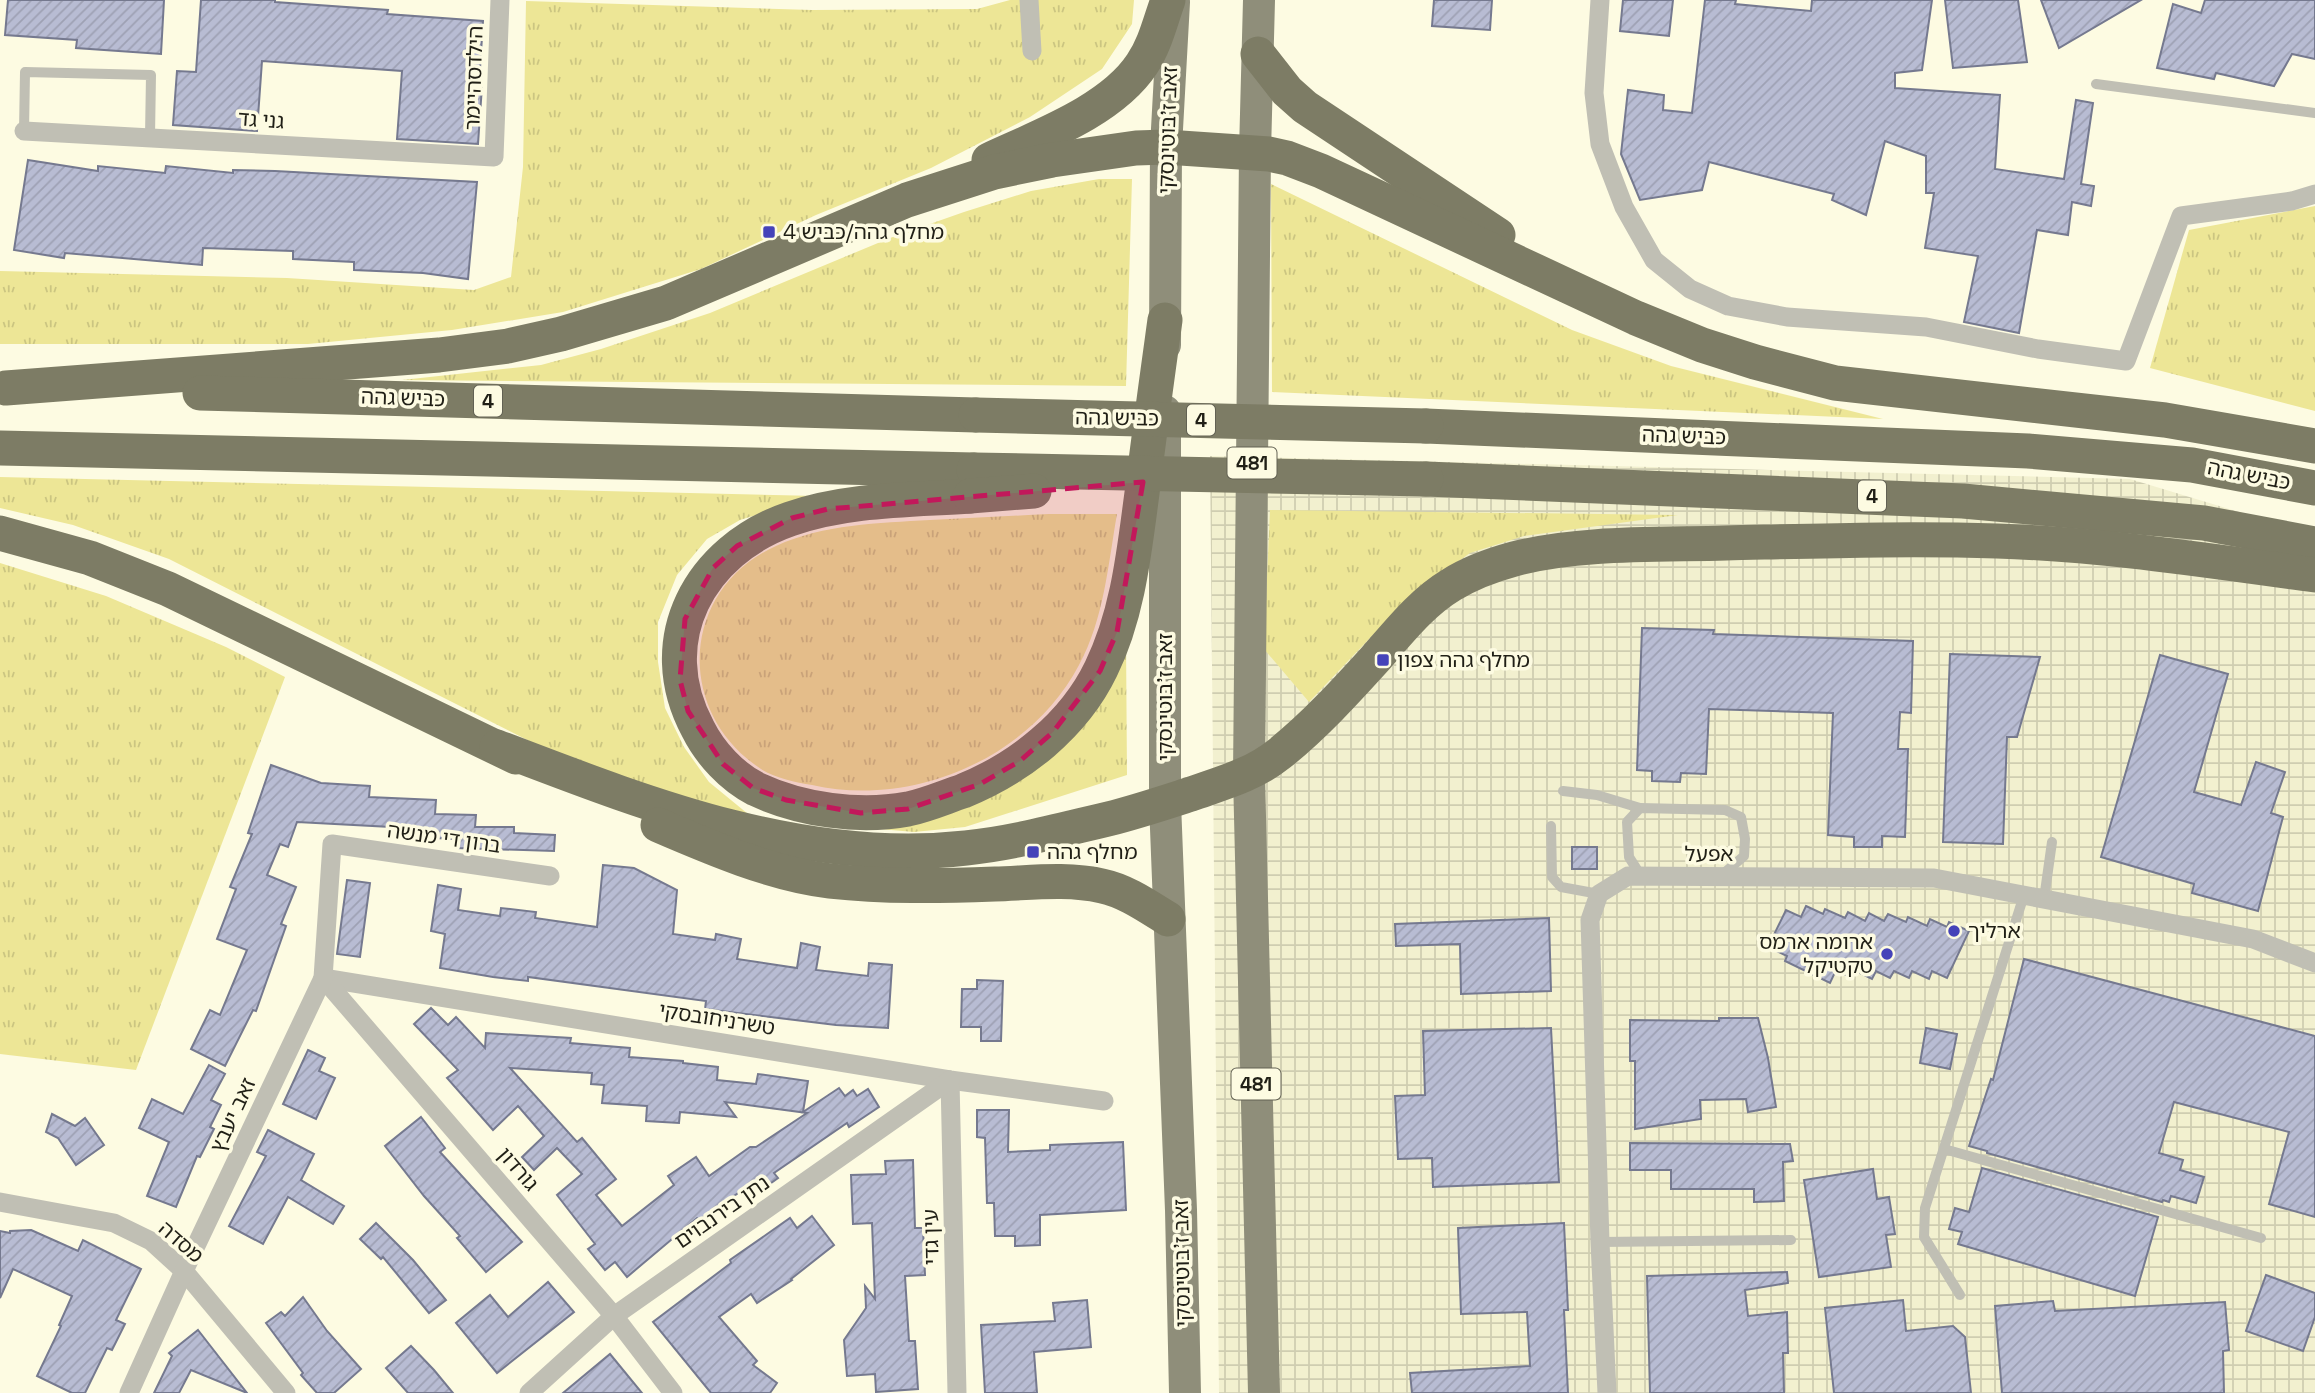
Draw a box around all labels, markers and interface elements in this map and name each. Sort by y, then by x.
street label: הילדסהיימר [458,25,489,131]
street label: זאב ז'בוטינסקי [1152,65,1183,194]
street label: גני גד [237,104,285,135]
place label: מחלף גהה/כביש 4 [783,218,944,245]
marker: מחלף גהה/כביש 4 [761,224,777,240]
street label: כביש גהה [361,383,445,412]
road number: 4 [474,386,502,416]
street label: כביש גהה [1075,403,1159,432]
road number: 4 [1187,404,1215,436]
street label: כביש גהה [1642,421,1726,450]
road number: 481 [1228,447,1276,478]
street label: כביש גהה [2205,453,2293,496]
road number: 4 [1858,481,1886,512]
street label: זאב ז'בוטינסקי [1151,633,1178,761]
place label: מחלף גהה צפון [1397,646,1530,673]
marker: מחלף גהה צפון [1375,652,1391,668]
street label: ברון די מנשה [386,816,503,859]
place label: מחלף גהה [1047,838,1138,865]
street label: אפעל [1685,840,1733,867]
marker: מחלף גהה [1025,844,1041,860]
place label: ארליך [1968,917,2021,944]
marker: ארליך [1946,923,1962,939]
place label: ארומה ארמס טקטיקל [1759,928,1873,979]
marker: ארומה ארמס טקטיקל [1879,946,1895,962]
street label: טשרניחובסקי [657,996,777,1041]
road number: 481 [1232,1068,1280,1100]
street label: זאב יעבץ [204,1073,262,1156]
street label: גורדון [492,1141,545,1196]
street label: נתן בירנבוים [669,1169,774,1254]
street label: זאב ז'בוטינסקי [1167,1199,1196,1327]
street label: עין גדי [917,1209,944,1265]
street label: מסדה [153,1215,210,1269]

